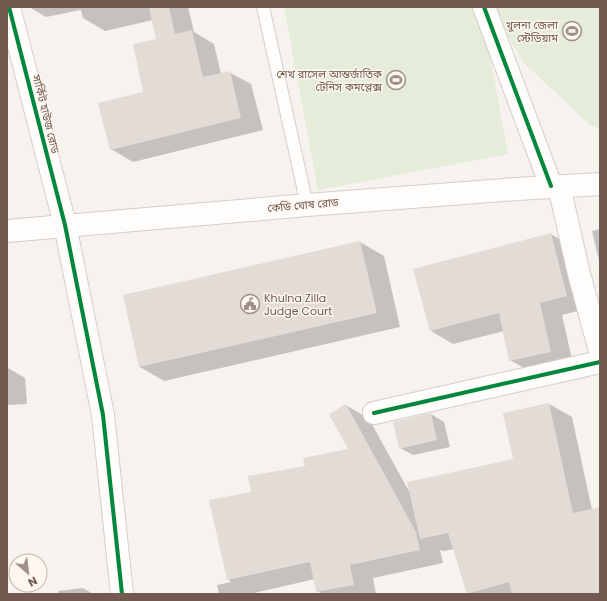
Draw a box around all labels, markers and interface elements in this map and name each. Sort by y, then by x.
place label: খুলনা জেলা স্টেডিয়াম [506,17,559,46]
sports icon: খুলনা জেলা স্টেডিয়াম [561,20,583,42]
place label: শেখ রাসেল আন্তর্জাতিক টেনিস কমপ্লেক্স [276,66,382,95]
sports icon: শেখ রাসেল আন্তর্জাতিক টেনিস কমপ্লেক্স [385,69,407,91]
street label: সার্কিট হাউজ রোড [28,72,64,155]
street label: কেডি ঘোষ রোড [267,194,339,216]
place label: Khulna Zilla Judge Court [264,290,332,319]
public building icon: Khulna Zilla Judge Court [239,293,261,315]
north arrow [8,553,48,593]
text: N [25,573,40,591]

